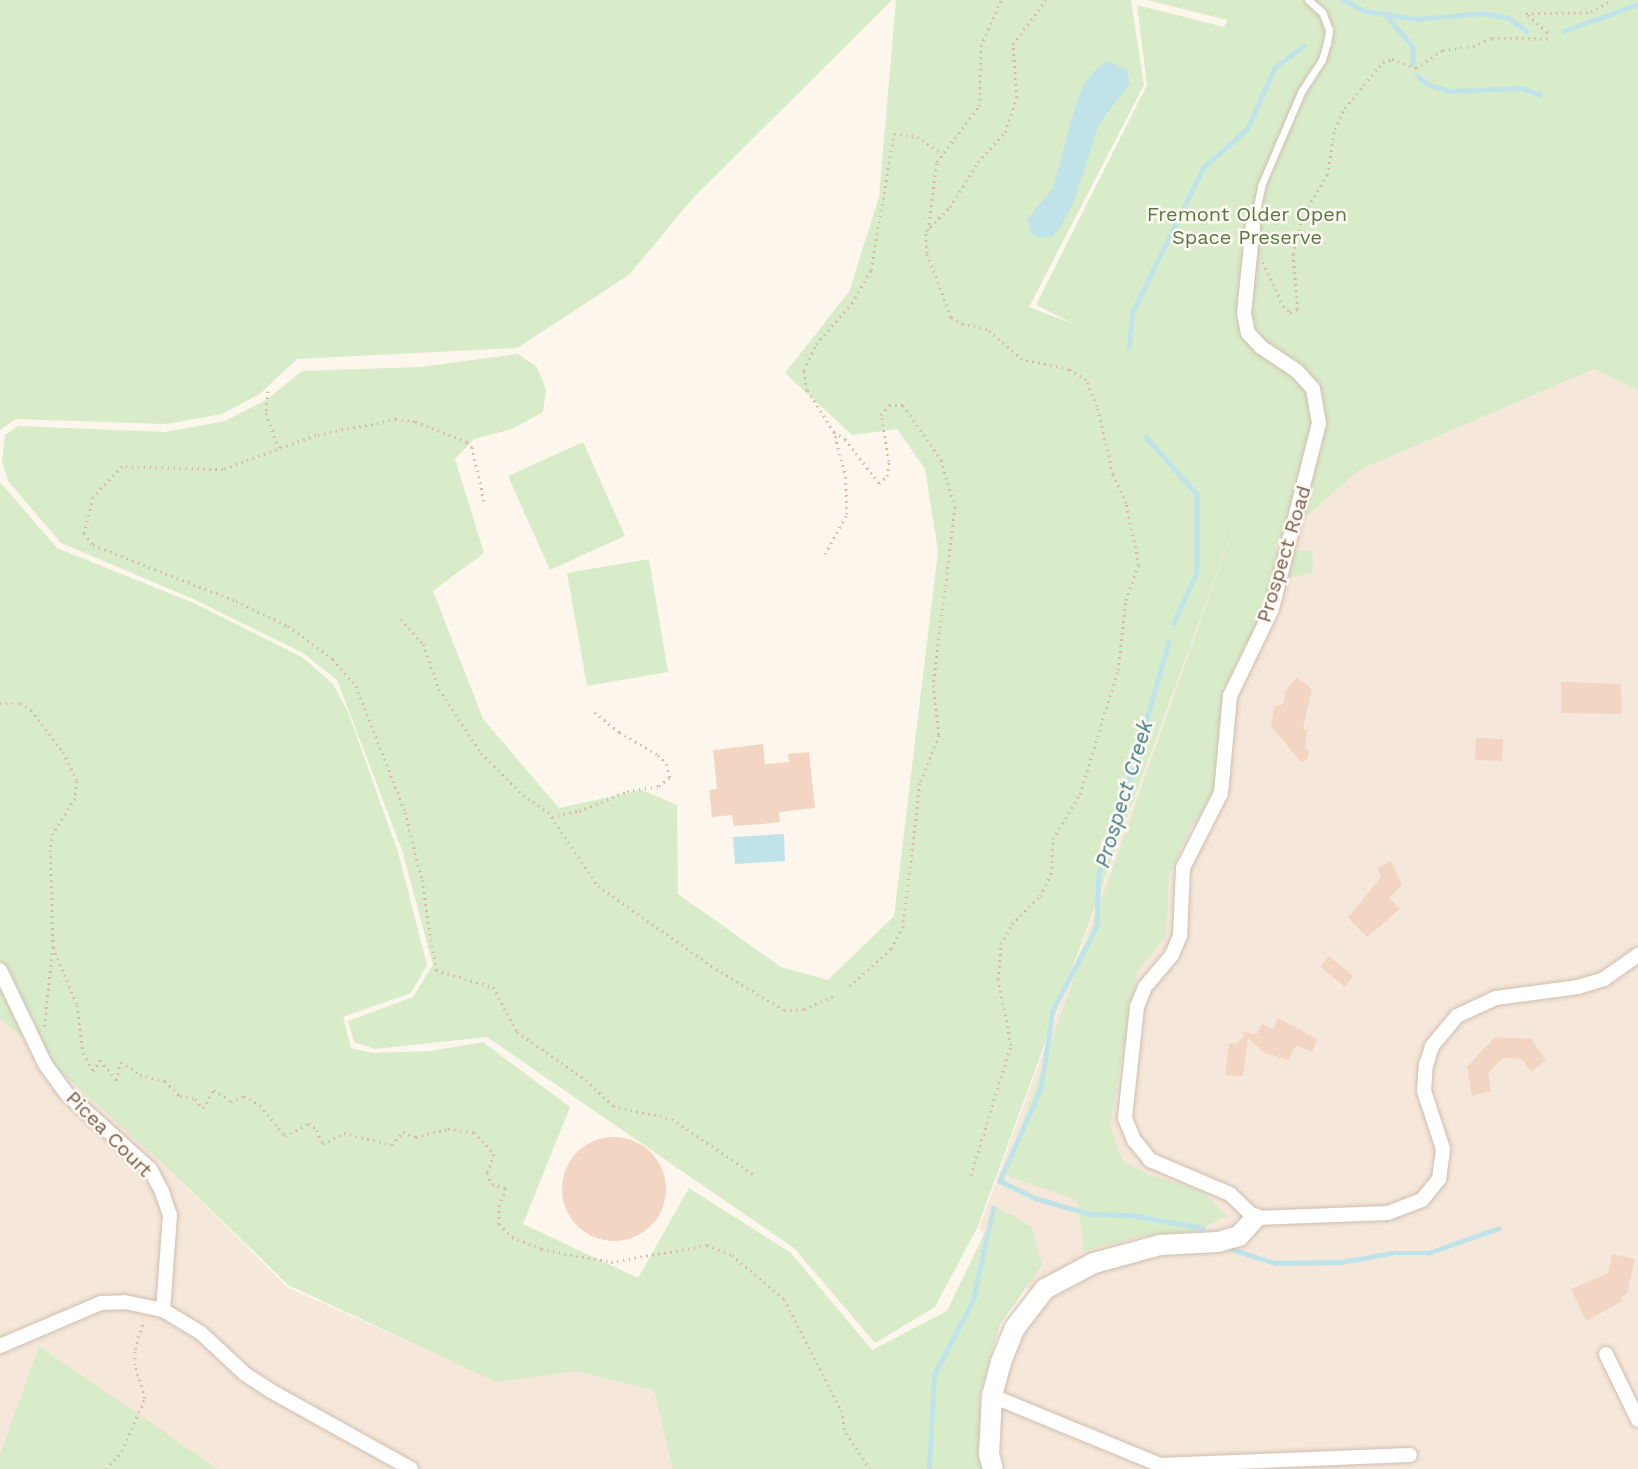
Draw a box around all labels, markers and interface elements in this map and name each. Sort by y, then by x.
park label: Fremont Older Open Space Preserve [1147,203,1347,250]
street label: Prospect Road [1252,483,1316,625]
water label: Prospect Creek [1090,717,1158,871]
street label: Picea Court [61,1086,157,1182]

